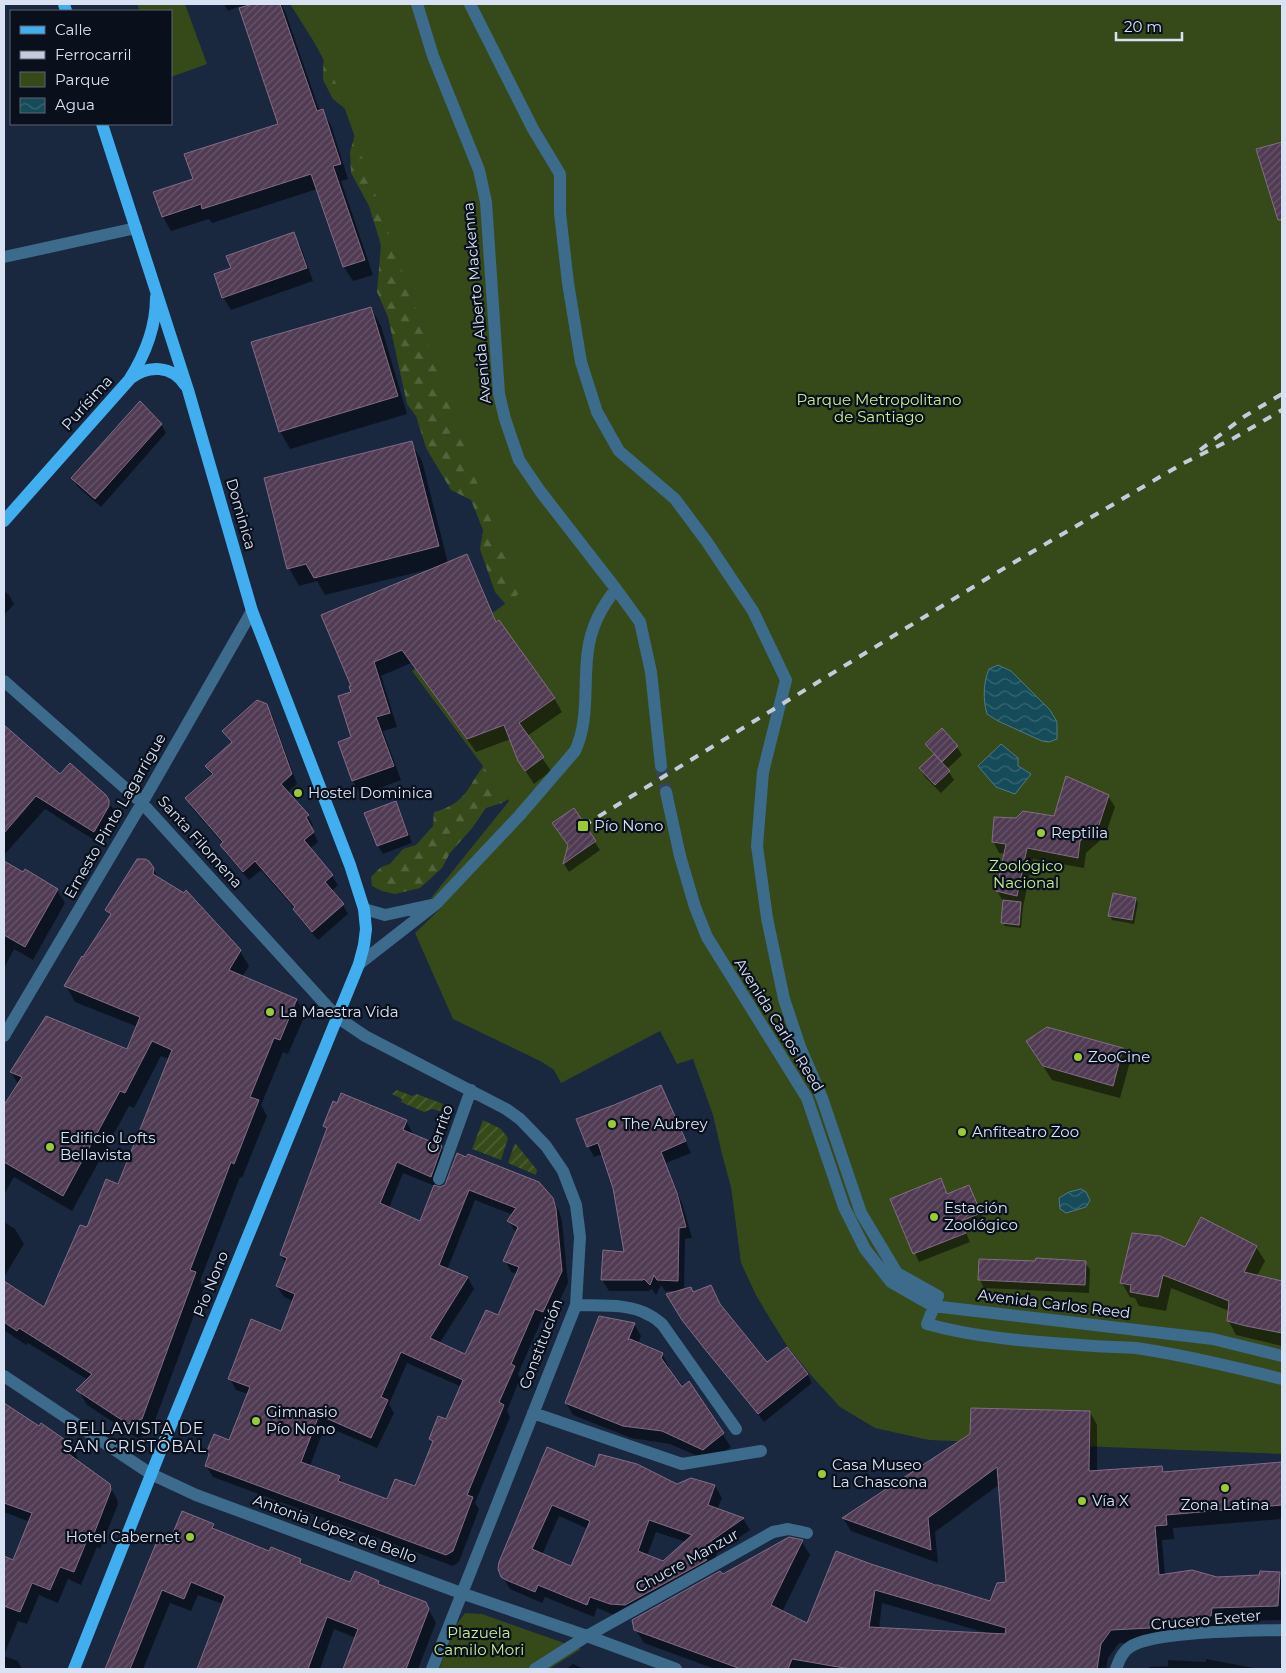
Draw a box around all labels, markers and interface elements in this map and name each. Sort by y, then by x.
legend [10,10,172,125]
scale bar [1116,10,1182,42]
text: 20 m [1124,17,1162,36]
text: Calle [55,20,92,39]
text: Ferrocarril [55,45,132,64]
text: Parque [55,70,110,89]
text: Agua [55,95,95,114]
street label: Avenida Alberto Mackenna [458,201,495,405]
street label: Purísima [57,371,116,434]
park label: Parque Metropolitano de Santiago [797,390,961,426]
street label: Dominica [222,476,261,552]
street label: Ernesto Pinto Lagarrigue [59,730,170,902]
place label: Hostel Dominica [308,783,433,802]
marker: Hostel Dominica [292,787,304,799]
street label: Santa Filomena [154,792,247,892]
place label: Pío Nono [594,816,663,835]
marker: Pío Nono [576,819,590,833]
place label: Reptilia [1051,823,1108,842]
marker: Reptilia [1035,827,1047,839]
park label: Zoológico Nacional [989,856,1063,892]
street label: Avenida Carlos Reed [731,955,828,1095]
place label: La Maestra Vida [280,1002,399,1021]
marker: La Maestra Vida [264,1006,276,1018]
place label: ZooCine [1088,1047,1150,1066]
marker: ZooCine [1072,1051,1084,1063]
street label: Cerrito [422,1102,457,1156]
place label: The Aubrey [622,1114,708,1133]
marker: The Aubrey [606,1118,618,1130]
place label: Anfiteatro Zoo [972,1122,1079,1141]
marker: Anfiteatro Zoo [956,1126,968,1138]
place label: Edificio Lofts Bellavista [60,1128,155,1164]
marker: Edificio Lofts Bellavista [44,1141,56,1153]
place label: Estación Zoológico [944,1198,1018,1234]
marker: Estación Zoológico [928,1211,940,1223]
street label: Pío Nono [189,1248,232,1319]
street label: Avenida Carlos Reed [977,1285,1131,1322]
street label: Constitución [515,1296,566,1392]
place label: Gimnasio Pío Nono [266,1402,337,1438]
marker: Gimnasio Pío Nono [250,1415,262,1427]
district label: BELLAVISTA DE SAN CRISTÓBAL [63,1419,207,1456]
place label: Casa Museo La Chascona [832,1455,927,1491]
marker: Casa Museo La Chascona [816,1468,828,1480]
marker: Zona Latina [1219,1482,1231,1494]
street label: Antonia López de Bello [251,1490,420,1567]
place label: Vía X [1092,1491,1129,1510]
marker: Vía X [1076,1495,1088,1507]
place label: Zona Latina [1181,1495,1269,1514]
street label: Chucre Manzur [632,1524,742,1597]
place label: Hotel Cabernet [66,1527,180,1546]
marker: Hotel Cabernet [184,1531,196,1543]
street label: Crucero Exeter [1150,1605,1262,1634]
park label: Plazuela Camilo Mori [434,1623,524,1659]

